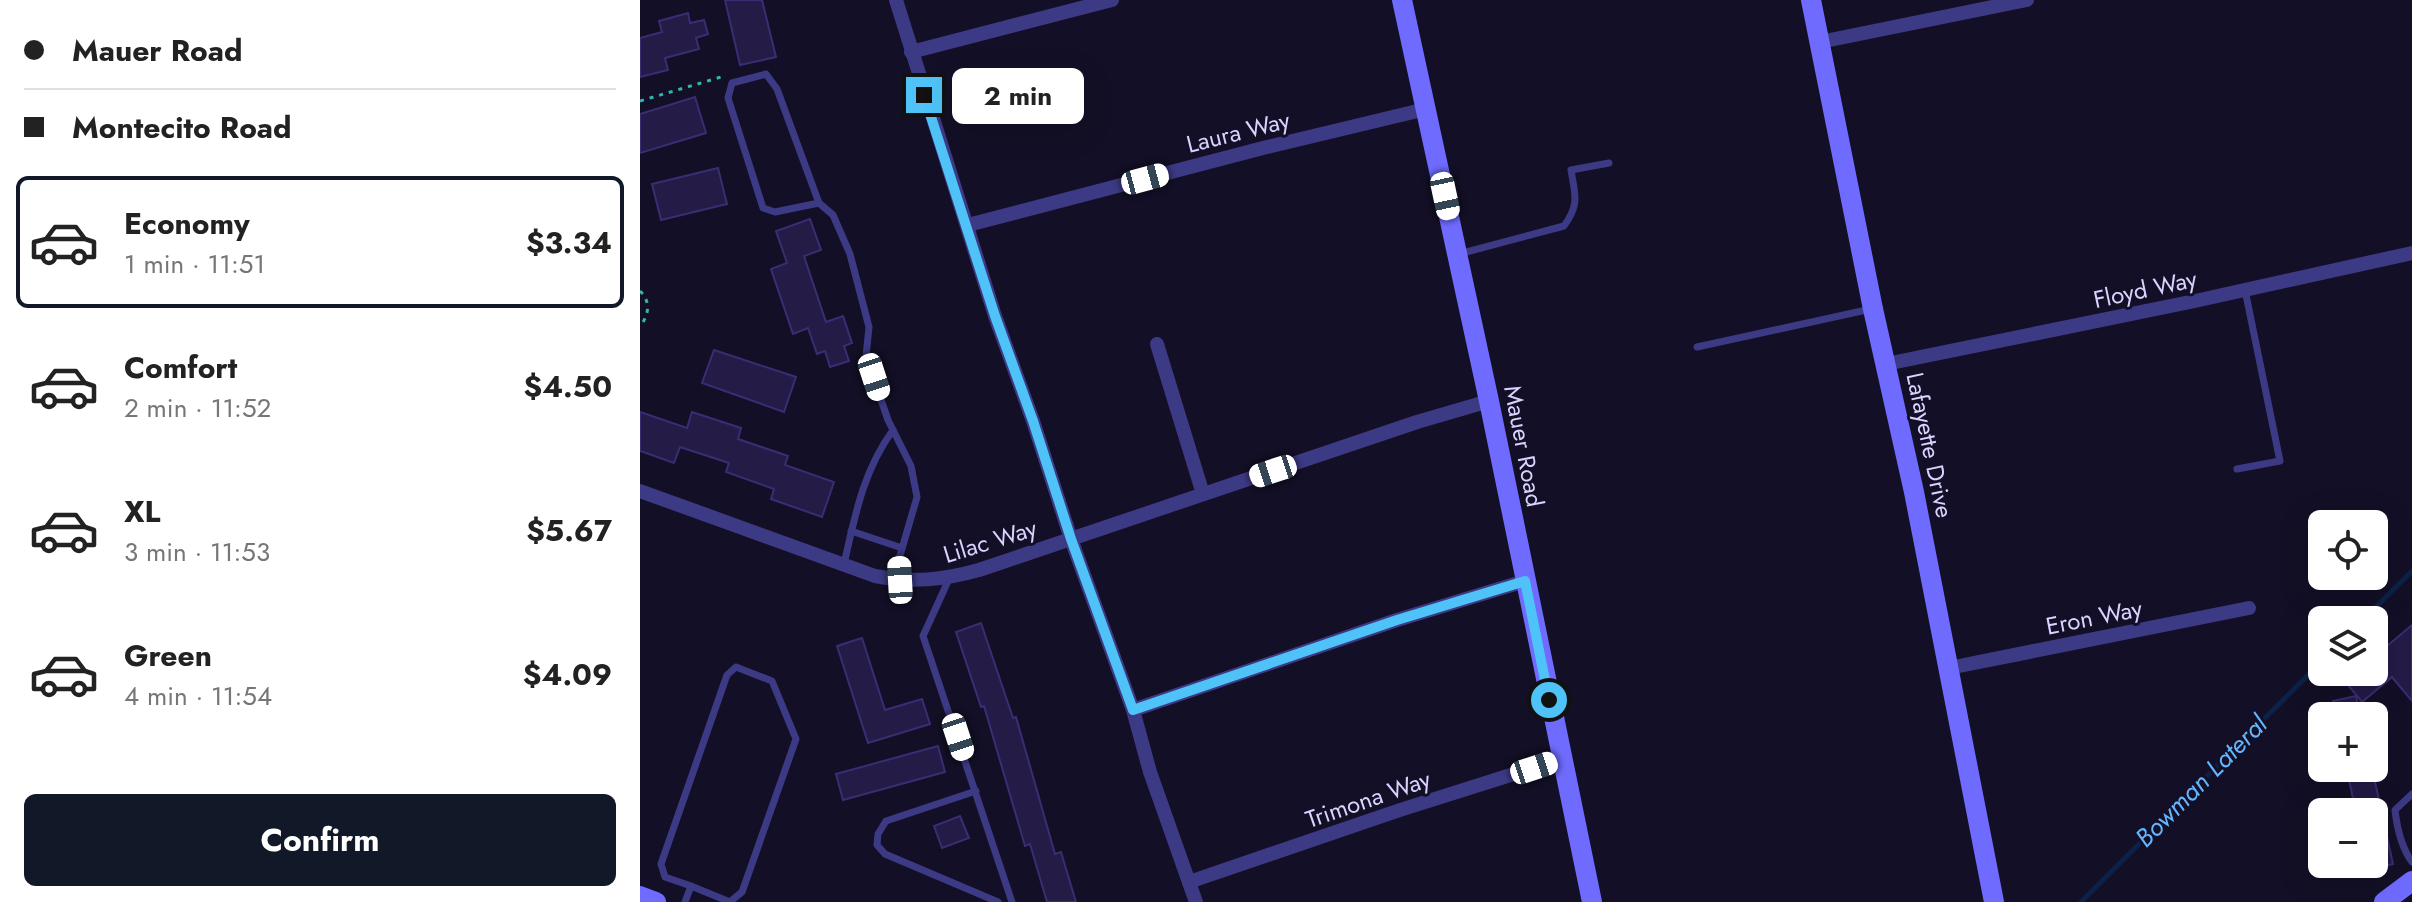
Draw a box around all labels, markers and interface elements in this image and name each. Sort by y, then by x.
text: Mauer Road [72,29,242,72]
callout: 2 min [952,67,1084,123]
route end [906,77,942,113]
text: 2 min [984,77,1052,115]
street label: Laura Way [1183,102,1294,162]
text: Montecito Road [72,106,292,149]
car [1119,161,1171,197]
car [1428,170,1462,222]
text: Economy [124,202,250,245]
icon: car [28,206,100,278]
text: $3.34 [526,221,612,264]
text: 1 min · 11:51 [124,245,265,283]
street label: Floyd Way [2090,261,2200,317]
text: Comfort [124,346,237,389]
icon: car [28,350,100,422]
car [855,350,893,404]
text: $4.50 [524,365,612,408]
street label: Lafayette Drive [1898,369,1962,521]
street label: Mauer Road [1495,382,1553,510]
text: 2 min · 11:52 [124,389,271,427]
car [1246,452,1300,490]
text: XL [124,490,160,533]
icon: car [28,494,100,566]
text: $5.67 [526,509,612,552]
street label: Lilac Way [939,510,1041,572]
map controls [2308,510,2388,878]
button: locate [2308,510,2388,590]
text: 3 min · 11:53 [124,533,270,571]
car [887,555,913,605]
street label: Eron Way [2043,590,2146,643]
button: layers [2308,606,2388,686]
text: Green [124,634,212,677]
icon: car [28,638,100,710]
text: $4.09 [523,653,612,696]
text: 4 min · 11:54 [124,677,272,715]
route start [1531,682,1567,718]
button: + [2308,702,2388,782]
water label: Bowman Lateral [2126,705,2277,856]
car [939,710,977,764]
car [1507,749,1561,787]
street label: Trimona Way [1301,761,1436,837]
button: Confirm [24,794,616,886]
button: − [2308,798,2388,878]

